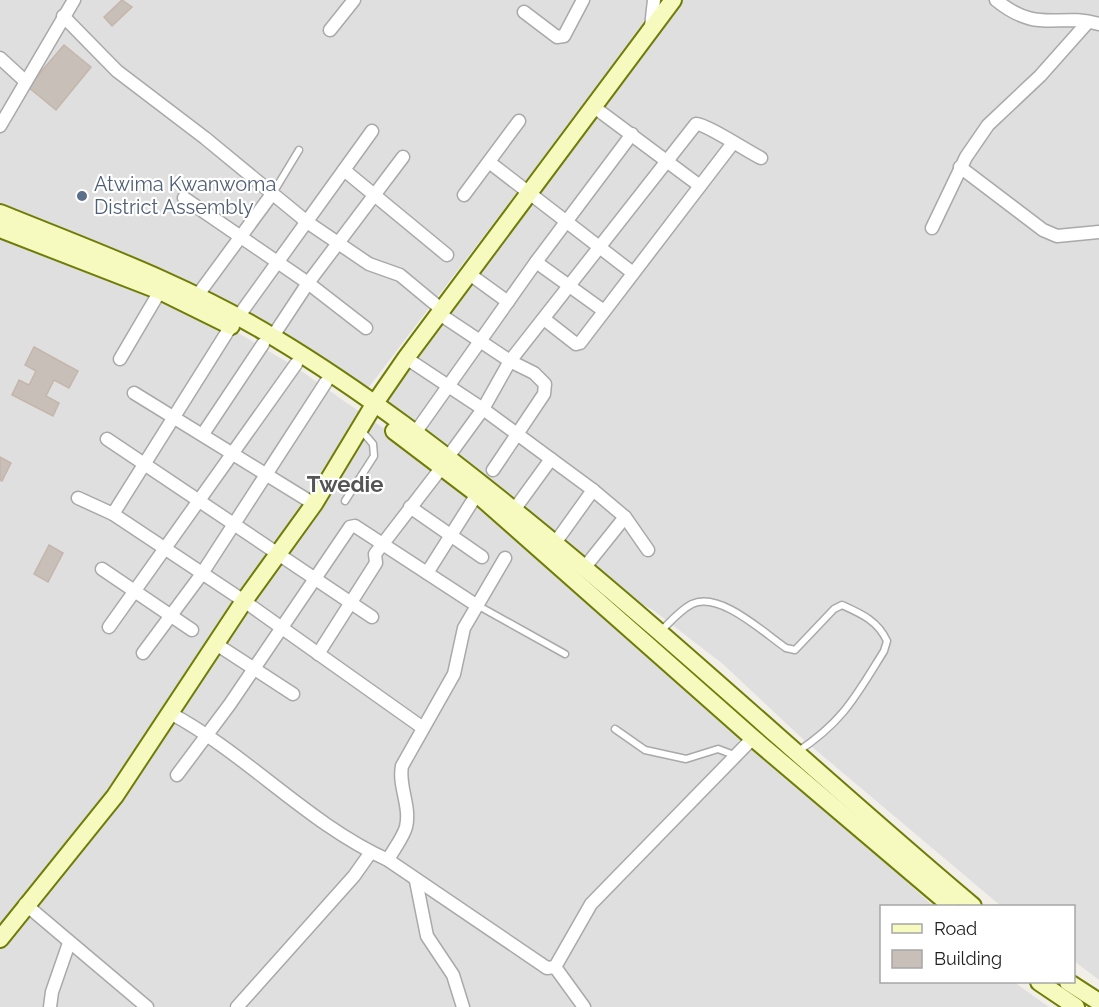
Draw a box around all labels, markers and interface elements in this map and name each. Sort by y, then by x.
place label: Atwima Kwanwoma District Assembly [94,172,276,219]
marker: Atwima Kwanwoma District Assembly [75,189,89,203]
district label: Twedie [307,471,383,497]
legend [880,905,1075,983]
text: Road [934,918,977,939]
text: Building [934,948,1002,969]

